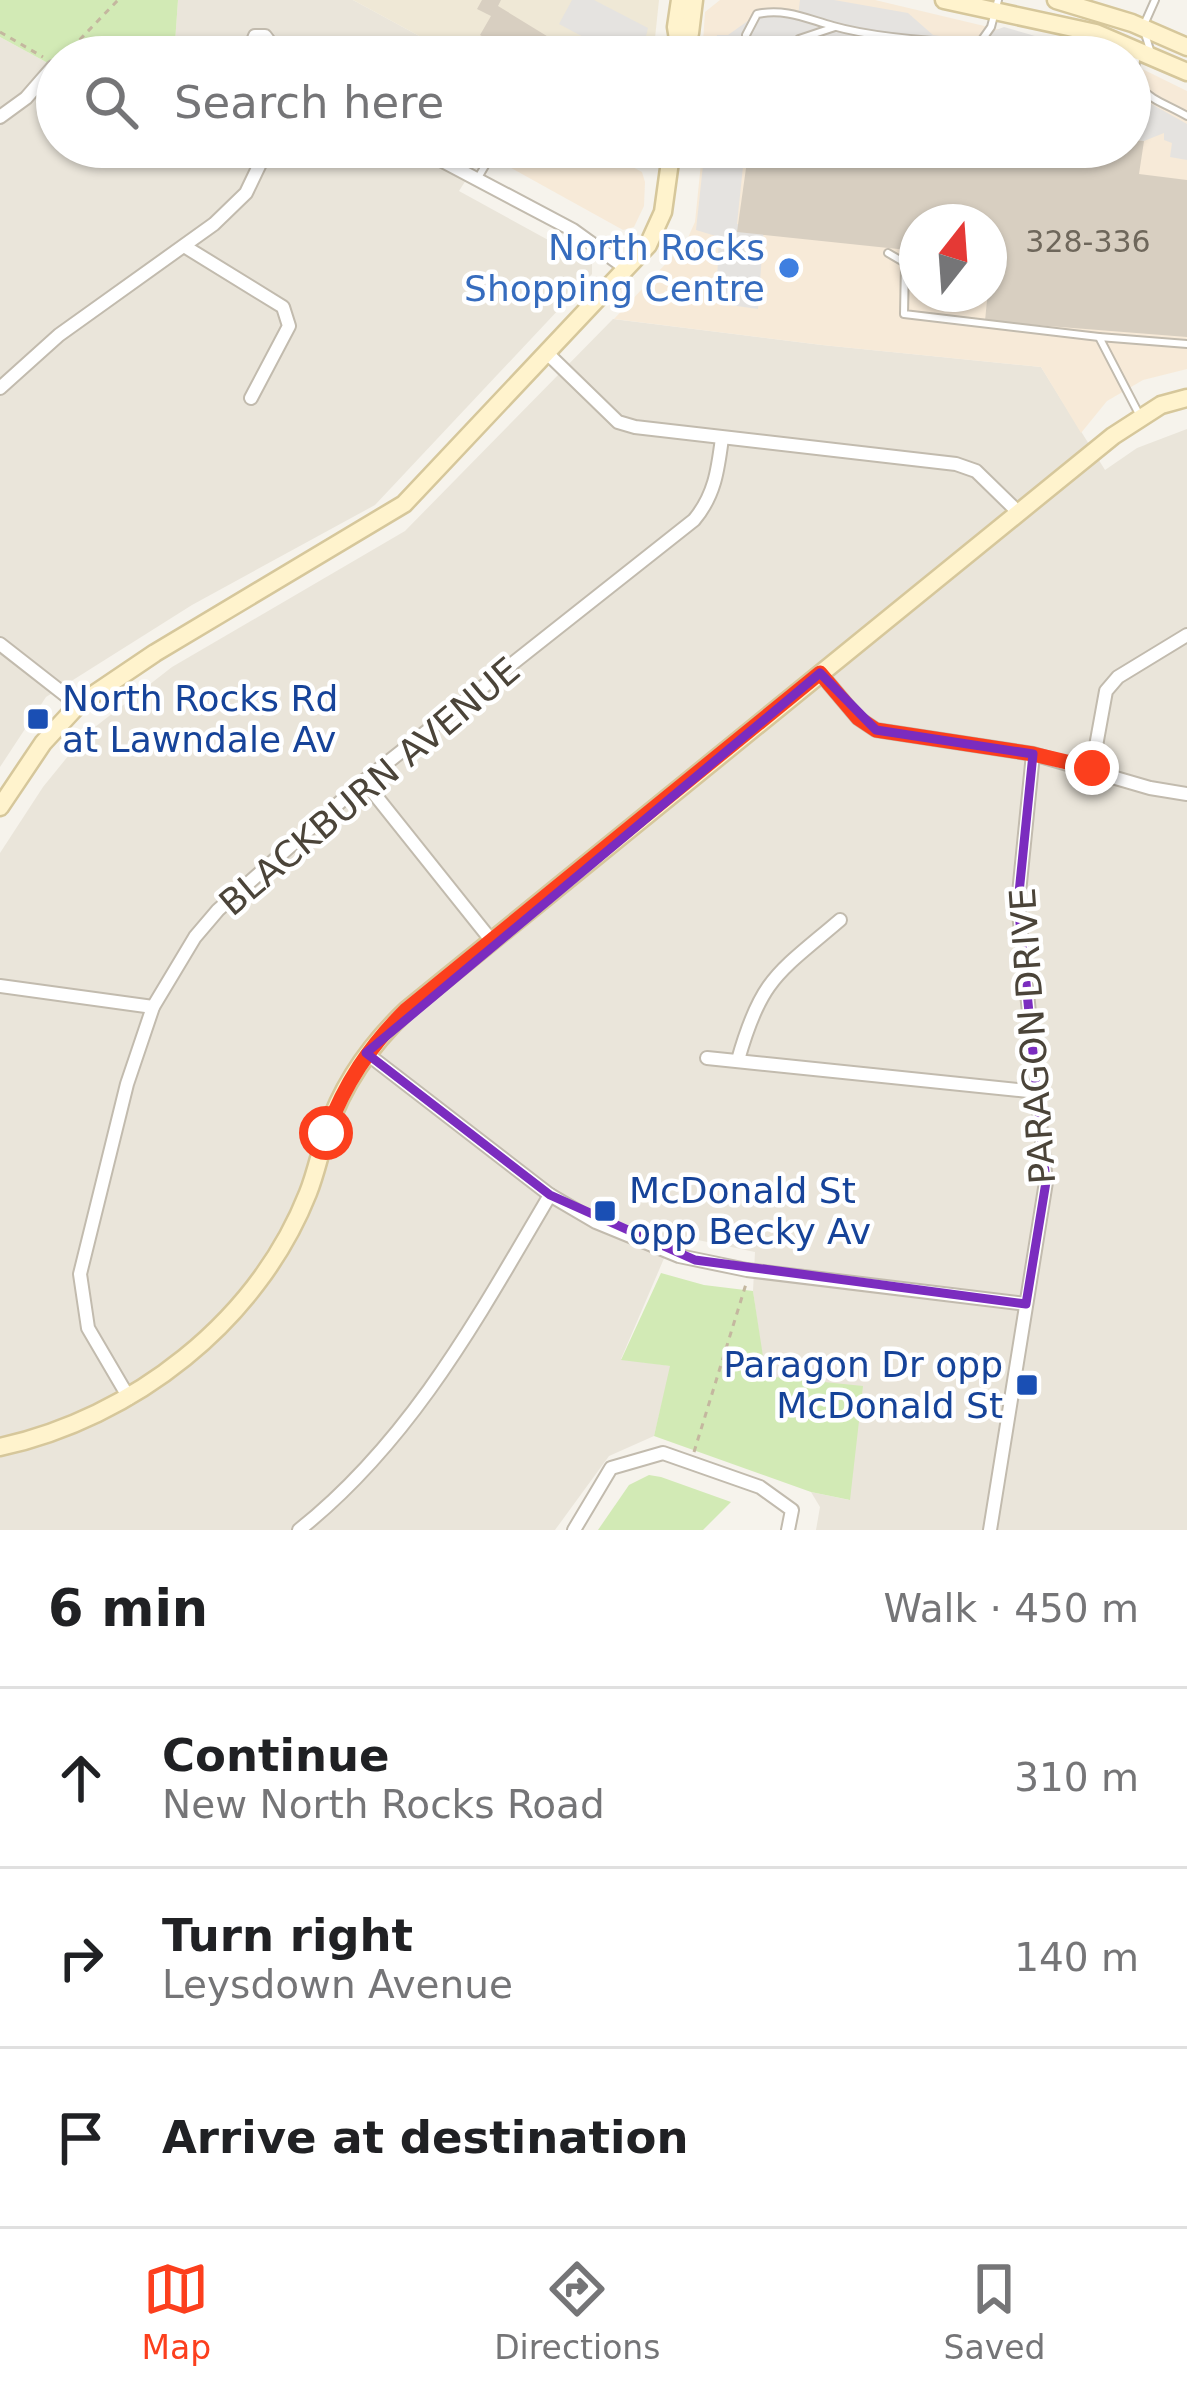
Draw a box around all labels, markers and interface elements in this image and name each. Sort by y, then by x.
search box [36,36,1151,168]
icon: search [78,69,144,135]
text: Search here [174,76,444,129]
north arrow [899,204,1007,312]
house number: 328-336 [1025,224,1151,259]
place label: North Rocks Shopping Centre [464,227,765,309]
marker: North Rocks Shopping Centre [776,255,802,281]
street label: BLACKBURN AVENUE [211,649,527,924]
place label: North Rocks Rd at Lawndale Av [62,678,338,760]
marker: North Rocks Rd at Lawndale Av [25,706,51,732]
route end [1065,741,1119,795]
street label: PARAGON DRIVE [1002,886,1063,1185]
route start [299,1106,353,1160]
place label: McDonald St opp Becky Av [629,1170,871,1252]
marker: McDonald St opp Becky Av [592,1198,618,1224]
place label: Paragon Dr opp McDonald St [723,1344,1003,1426]
marker: Paragon Dr opp McDonald St [1014,1372,1040,1398]
text: 6 min [48,1579,208,1638]
text: Walk · 450 m [884,1586,1139,1631]
text: Continue [162,1729,390,1782]
icon: ahead [48,1745,114,1811]
text: 310 m [1014,1755,1139,1800]
text: New North Rocks Road [162,1782,605,1827]
text: Turn right [162,1909,413,1962]
icon: right [48,1925,114,1991]
text: 140 m [1014,1935,1139,1980]
text: Leysdown Avenue [162,1962,513,2007]
icon: arrive [48,2105,114,2171]
text: Arrive at destination [162,2111,688,2164]
tab: Map [142,2256,211,2367]
tab: Directions [494,2256,660,2367]
tab: Saved [944,2256,1045,2367]

